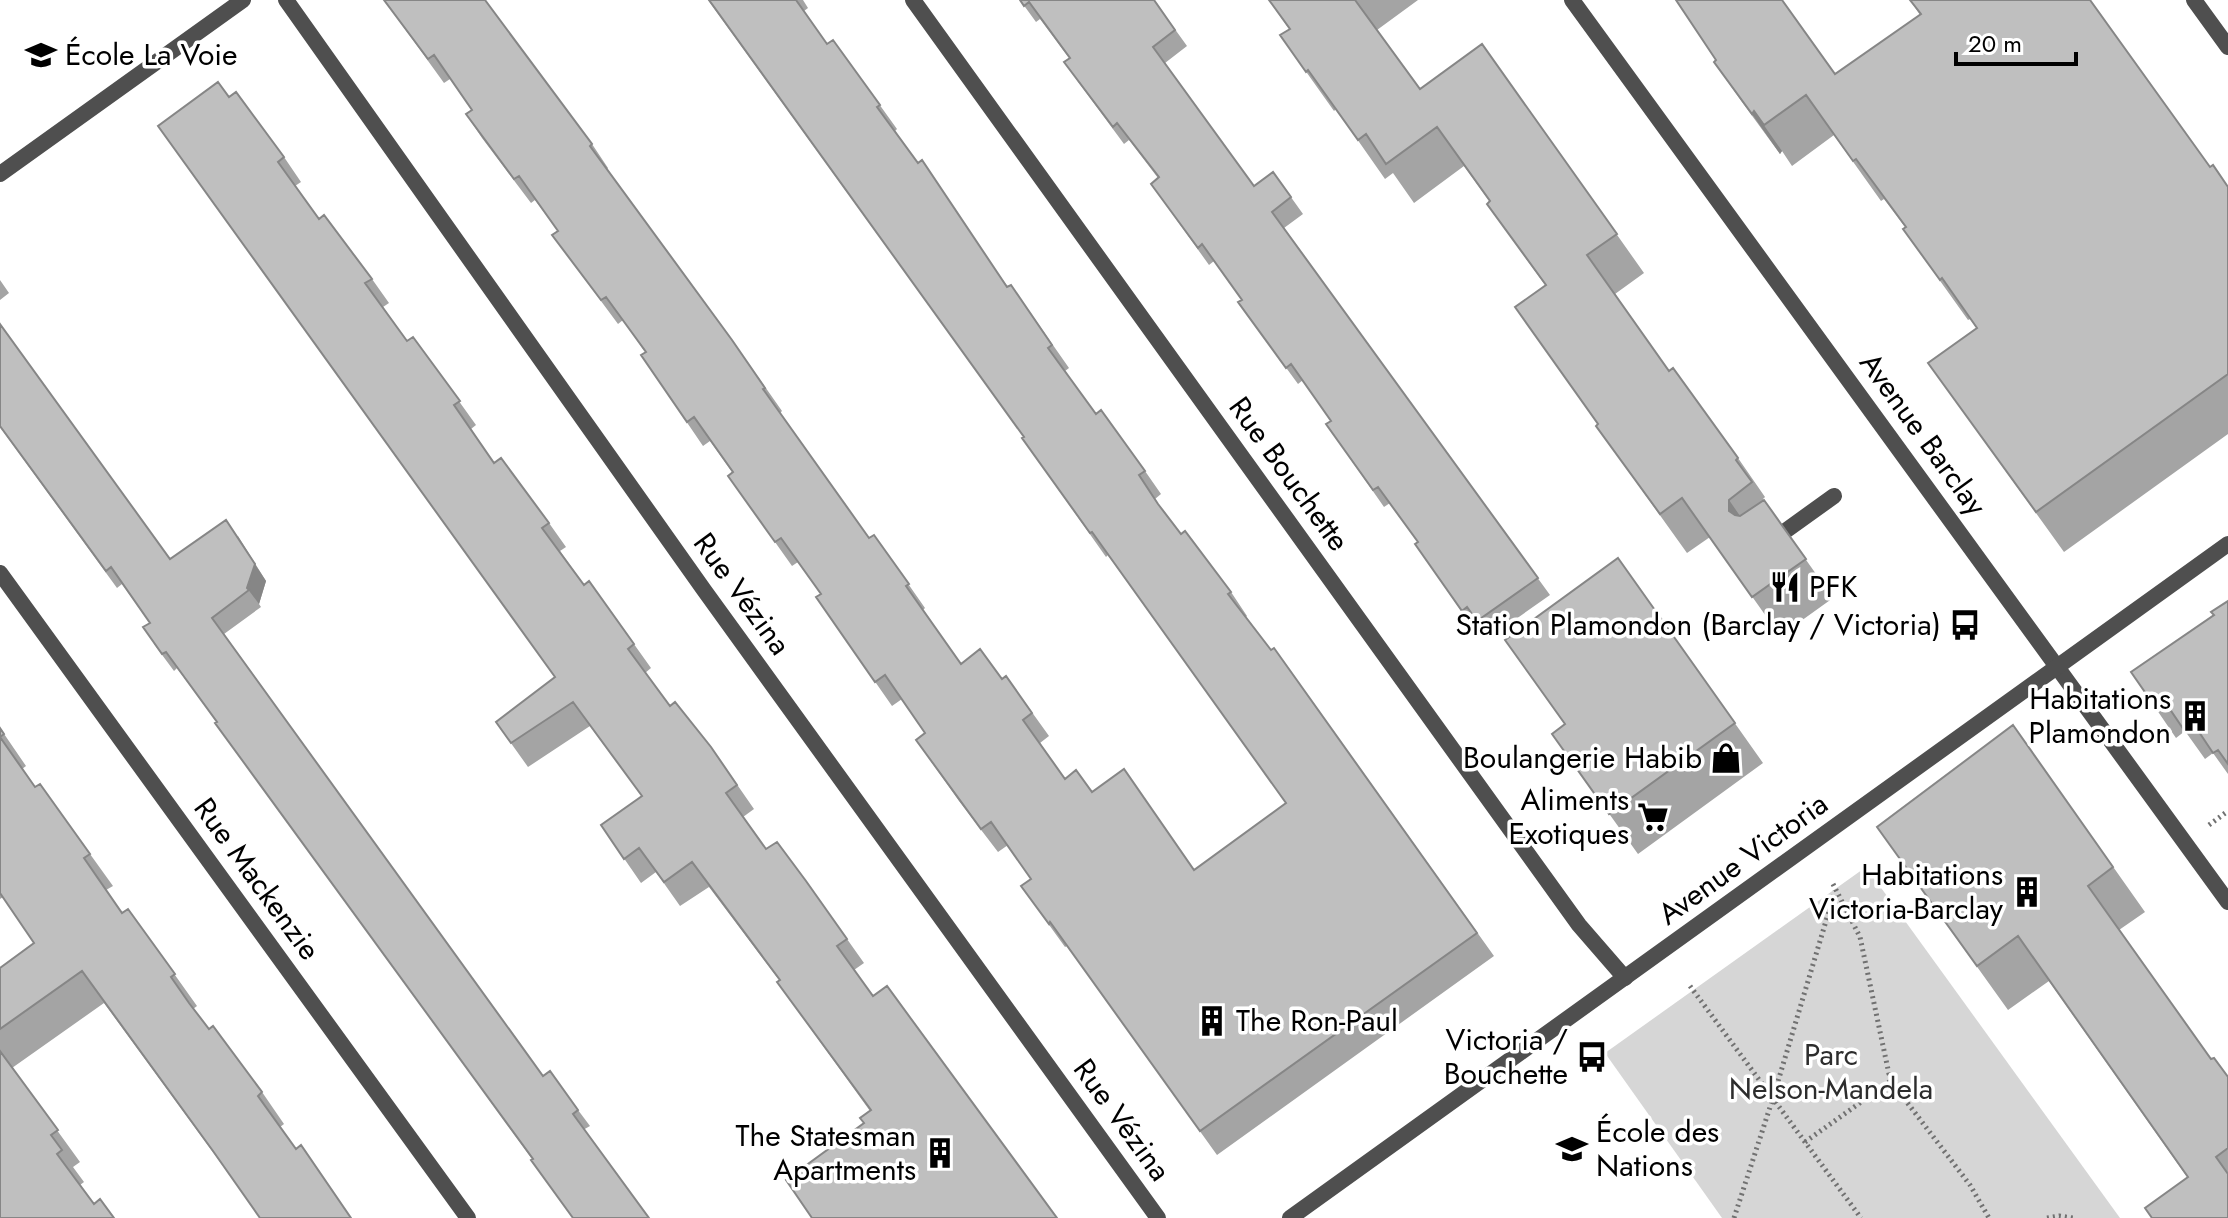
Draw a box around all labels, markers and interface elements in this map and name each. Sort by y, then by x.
scale bar [1956,16,2076,66]
text: 20 m [1968,26,2022,61]
place label: École La Voie [65,33,238,76]
school or university icon: École La Voie [24,38,58,72]
street label: Avenue Barclay [1850,343,1998,525]
street label: Rue Bouchette [1219,388,1360,560]
street label: Rue Vézina [683,524,801,664]
place label: PFK [1809,565,1857,608]
restaurant icon: PFK [1768,570,1802,604]
place label: Station Plamondon (Barclay / Victoria) [1455,603,1941,646]
bus stop icon: Station Plamondon (Barclay / Victoria) [1948,608,1982,642]
place label: Habitations Plamondon [2028,677,2171,754]
building icon: Habitations Plamondon [2178,699,2212,733]
place label: Boulangerie Habib [1463,736,1702,779]
shop icon: Boulangerie Habib [1709,741,1743,775]
place label: Aliments Exotiques [1509,778,1629,855]
street label: Avenue Victoria [1649,782,1836,935]
street label: Rue Mackenzie [184,789,331,969]
supermarket icon: Aliments Exotiques [1636,800,1670,834]
place label: Habitations Victoria-Barclay [1809,853,2004,930]
building icon: Habitations Victoria-Barclay [2010,875,2044,909]
place label: The Ron-Paul [1236,999,1398,1042]
building icon: The Ron-Paul [1195,1004,1229,1038]
place label: Victoria / Bouchette [1444,1018,1568,1095]
park label: Parc Nelson-Mandela [1729,1033,1933,1110]
bus stop icon: Victoria / Bouchette [1575,1040,1609,1074]
street label: Rue Vézina [1063,1050,1181,1190]
place label: École des Nations [1596,1110,1719,1187]
place label: The Statesman Apartments [735,1114,916,1191]
school or university icon: École des Nations [1555,1132,1589,1166]
building icon: The Statesman Apartments [923,1136,957,1170]

